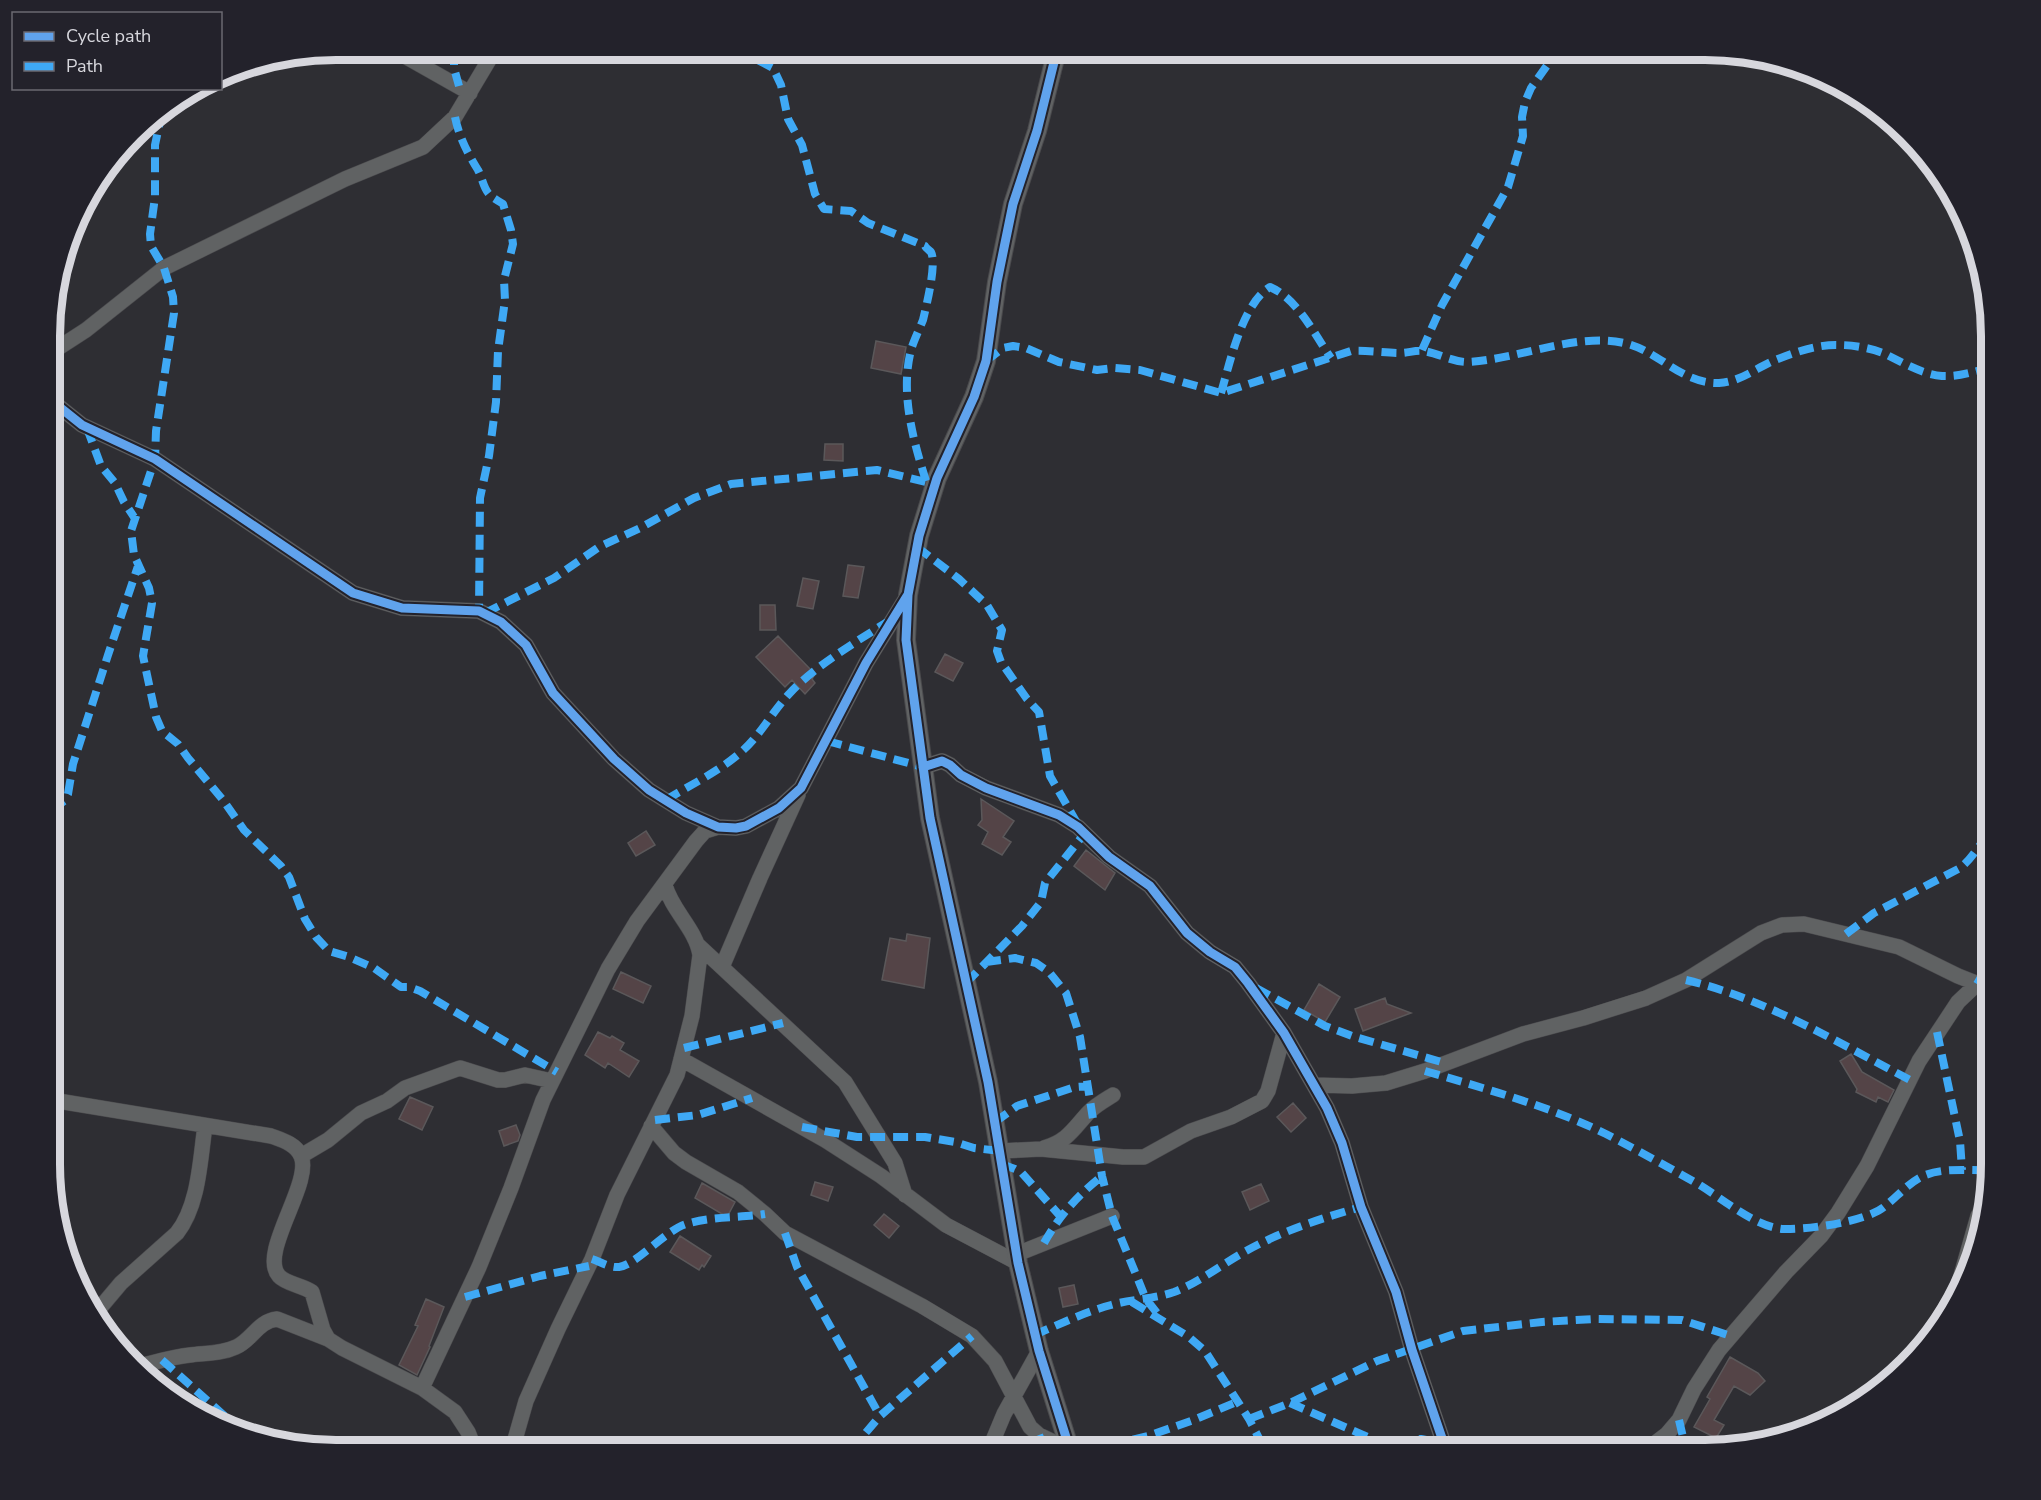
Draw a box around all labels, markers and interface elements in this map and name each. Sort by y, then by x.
legend [12,12,222,90]
text: Cycle path [66,24,151,48]
text: Path [66,54,103,78]

